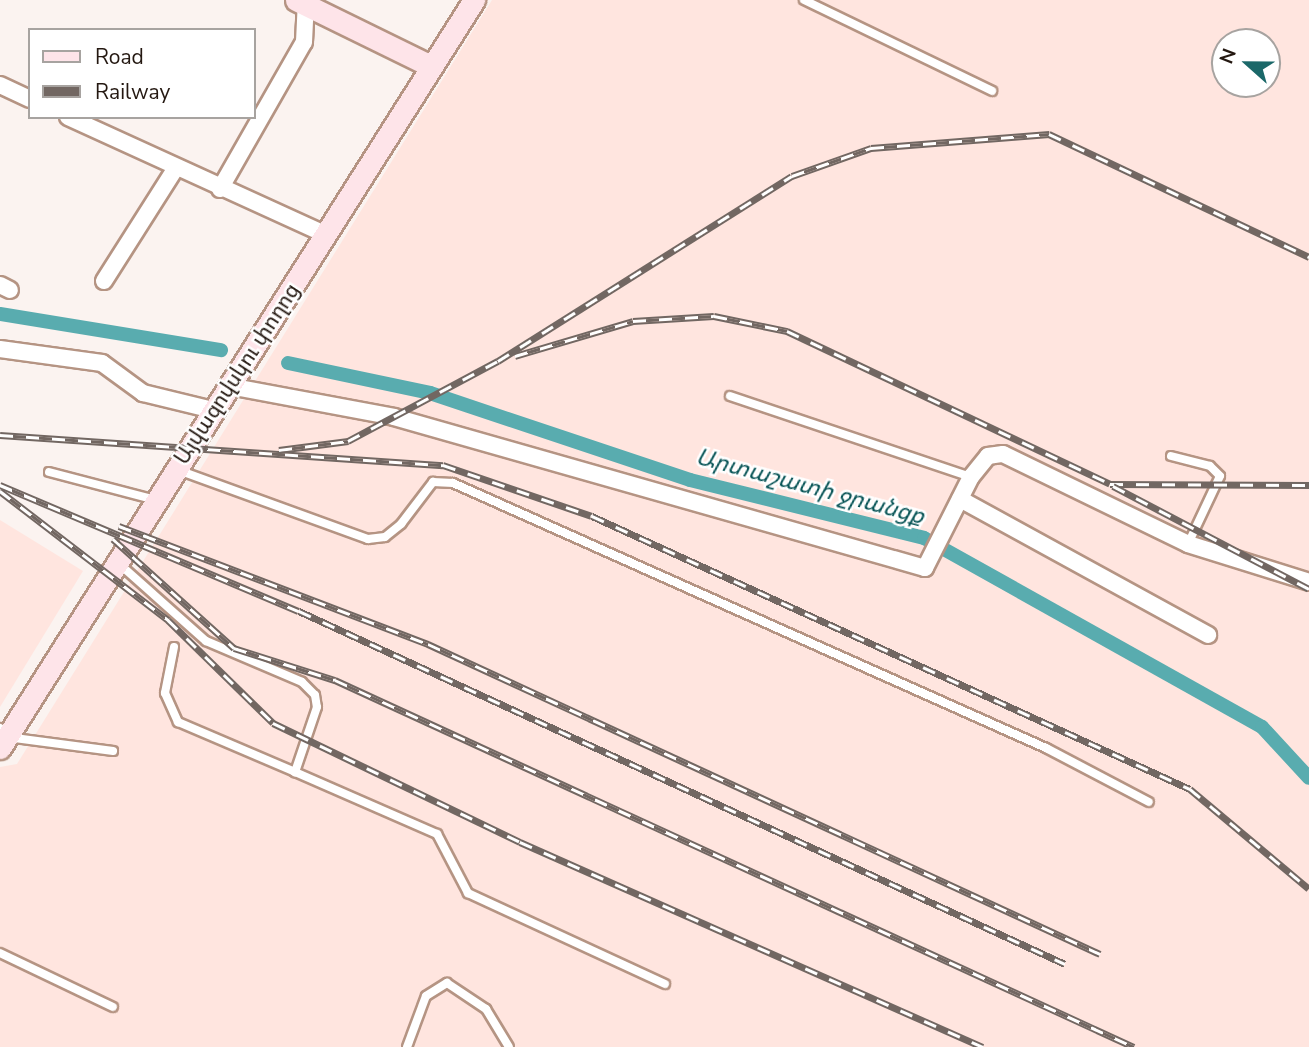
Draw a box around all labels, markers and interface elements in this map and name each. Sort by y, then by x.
legend [28,28,256,119]
north arrow [1211,28,1281,98]
text: Road [95,43,144,71]
text: N [1214,45,1243,67]
text: Railway [95,78,170,106]
street label: Այվազովսկու փողոց [169,279,305,469]
water label: Արտաշատի ջրանցք [693,443,927,531]

